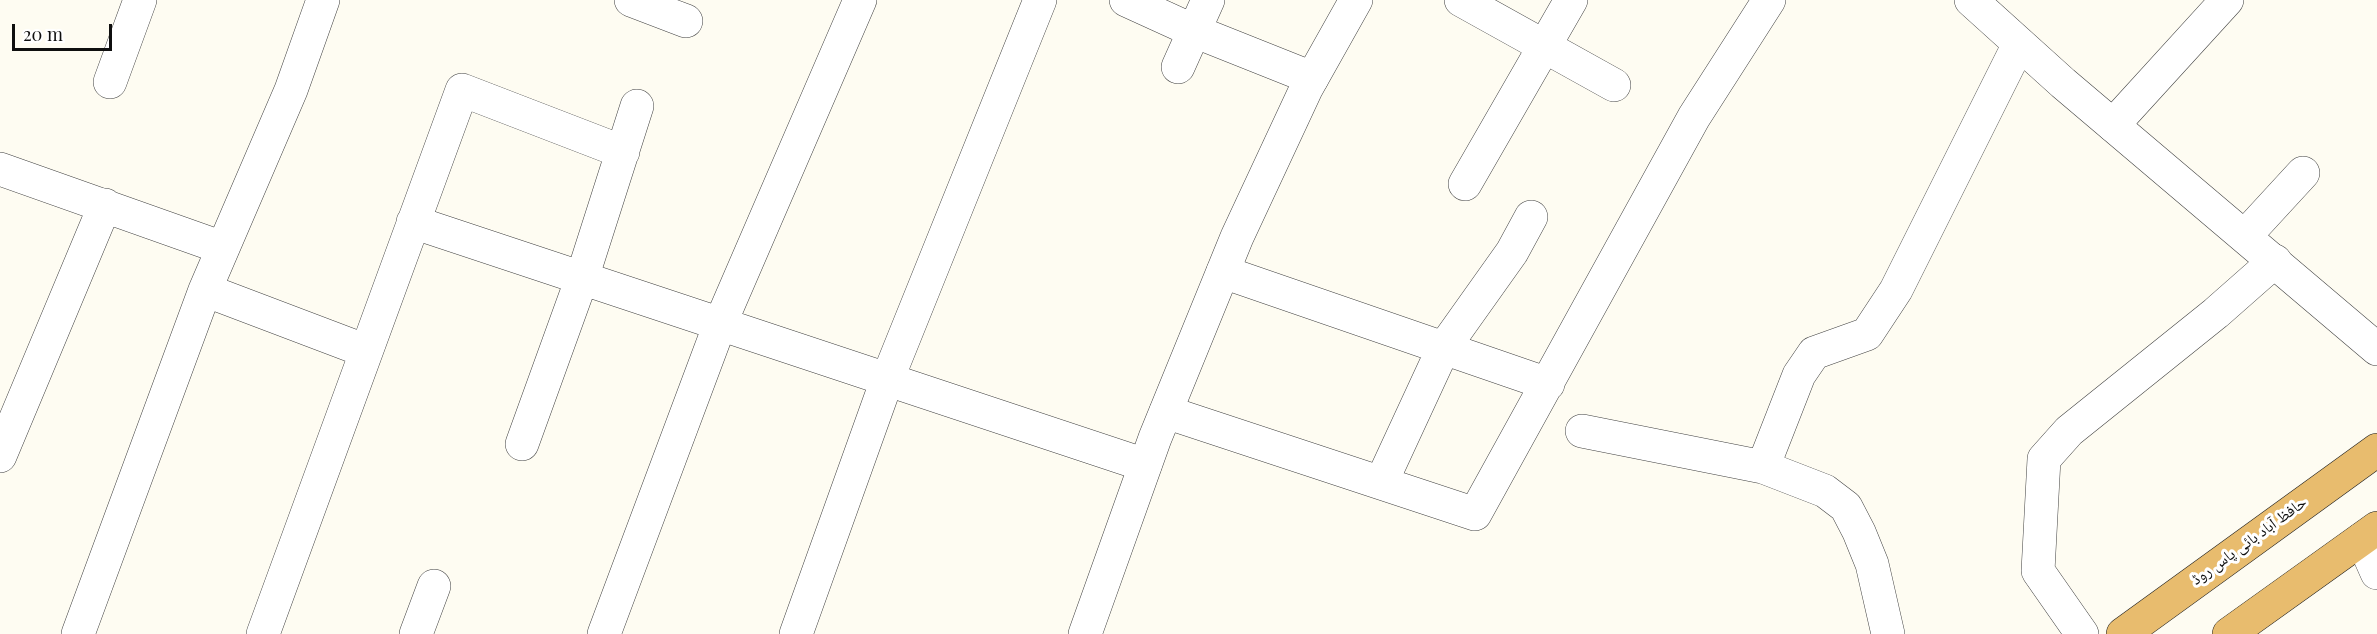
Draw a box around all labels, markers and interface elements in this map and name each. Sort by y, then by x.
scale bar [15,12,116,50]
text: 20 m [23,22,63,46]
street label: حافظ آباد بائی پاس روڈ [2188,493,2310,589]

